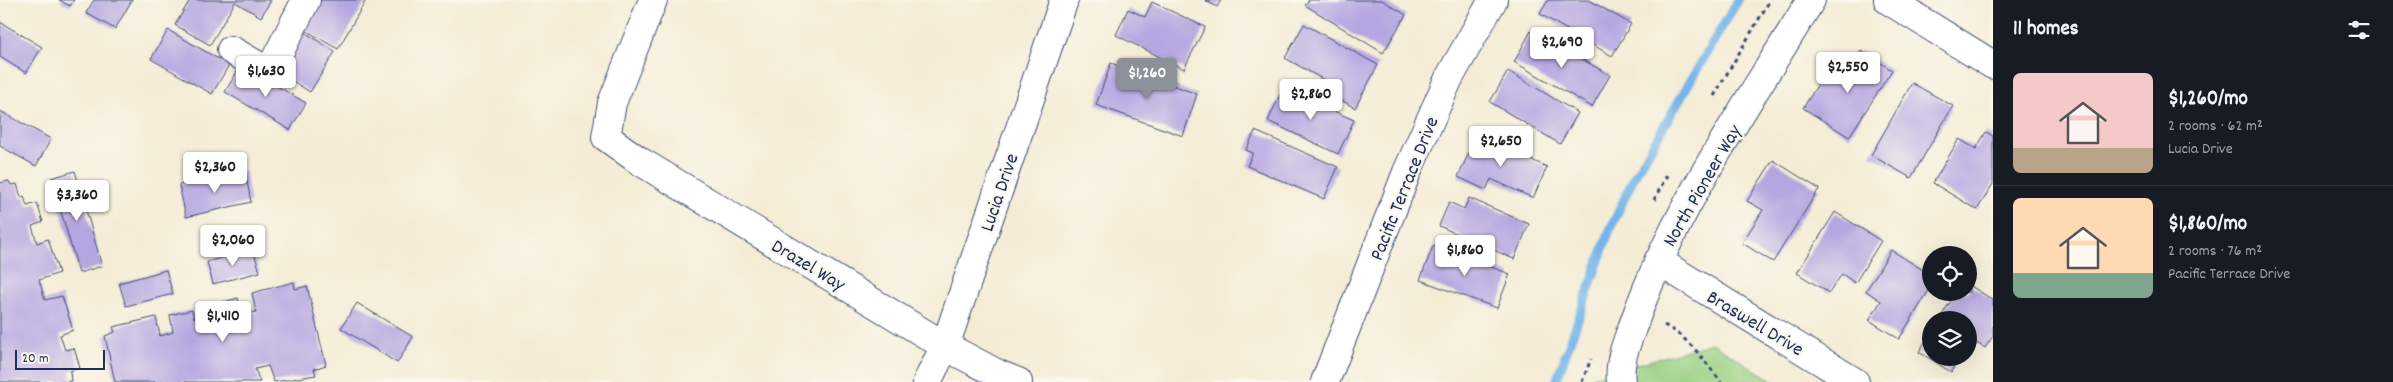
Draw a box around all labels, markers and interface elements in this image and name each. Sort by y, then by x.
text: 11 homes [2013,15,2078,45]
icon: filters [2345,16,2373,44]
pin: $2,690 [1521,27,1603,69]
text: $2,690 [1541,31,1583,54]
pin: $2,550 [1807,52,1889,94]
pin: $1,630 [225,56,307,98]
text: $2,550 [1827,56,1869,79]
pin: $1,260 [1106,58,1188,100]
text: $1,630 [247,60,285,83]
text: $1,260 [1128,62,1166,85]
pin: $2,860 [1270,78,1352,121]
text: $2,860 [1290,83,1332,106]
text: $1,260/mo [2168,85,2248,115]
icon: home [2053,93,2113,153]
street label: Pacific Terrace Drive [1364,113,1447,265]
text: 2 rooms · 62 m² [2168,115,2263,138]
street label: North Pioneer Way [1657,120,1750,253]
pin: $2,650 [1460,126,1542,168]
text: $2,650 [1480,130,1522,153]
text: Lucia Drive [2168,138,2233,161]
street label: Lucia Drive [974,150,1027,236]
pin: $2,360 [174,152,256,194]
text: $2,360 [194,156,236,179]
pin: $3,360 [36,180,118,222]
text: $3,360 [56,184,98,207]
text: $1,860/mo [2168,210,2247,240]
icon: home [2053,218,2113,278]
pin: $2,060 [192,224,274,267]
text: $2,060 [211,229,255,252]
street label: Drazel Way [765,233,851,300]
pin: $1,860 [1424,234,1506,277]
text: $1,860 [1446,239,1484,262]
text: 2 rooms · 76 m² [2168,240,2262,263]
map controls [1922,246,1977,366]
button: locate [1922,246,1977,301]
text: Pacific Terrace Drive [2168,263,2290,286]
street label: Braswell Drive [1701,284,1809,365]
pin: $1,410 [182,300,264,343]
text: $1,410 [206,305,240,328]
button: layers [1922,311,1977,366]
scale bar [15,347,105,370]
text: 20 m [22,349,49,369]

